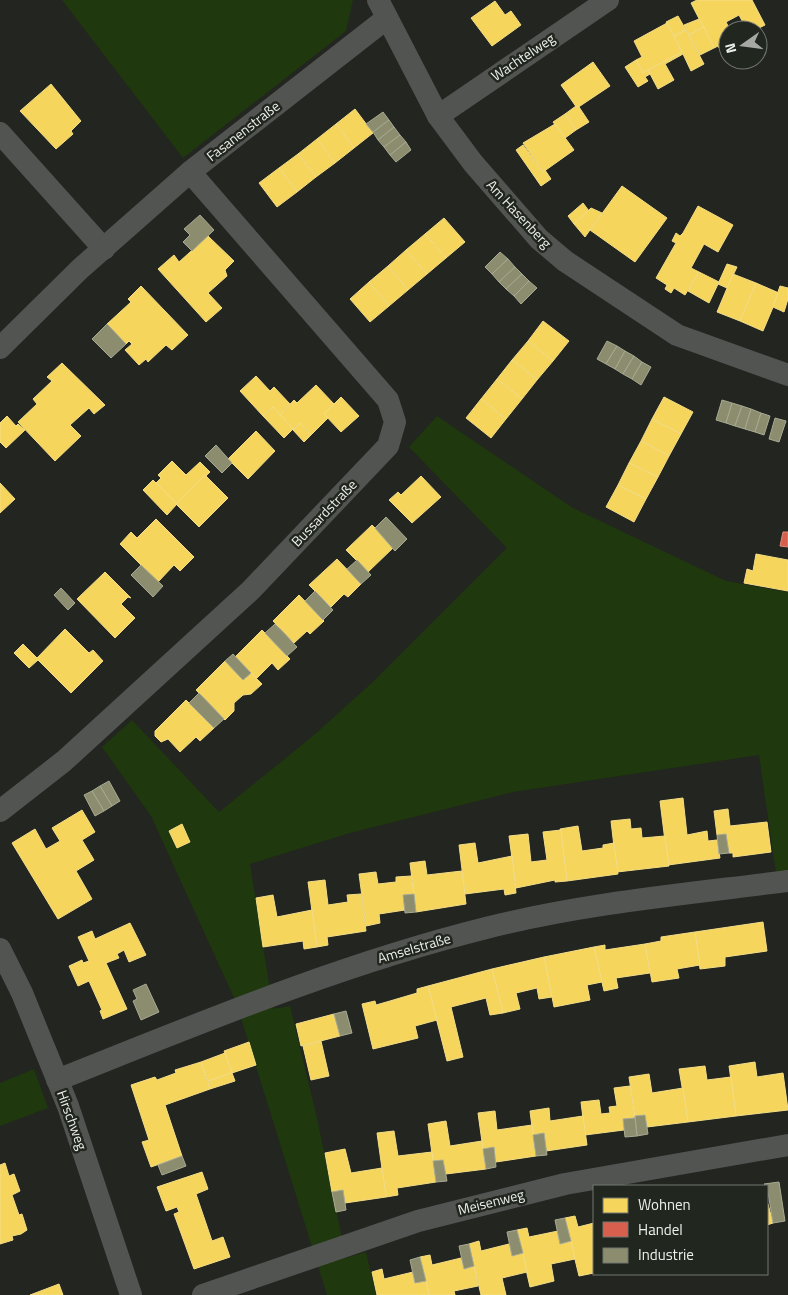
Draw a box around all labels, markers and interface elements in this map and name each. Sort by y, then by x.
north arrow [718,20,768,70]
street label: Wachtelweg [487,28,559,86]
text: N [719,41,741,56]
street label: Fasanenstraße [202,95,284,166]
street label: Am Hasenberg [482,175,557,253]
street label: Bussardstraße [286,474,361,551]
street label: Amselstraße [375,927,453,968]
street label: Hirschweg [52,1087,93,1153]
street label: Meisenweg [455,1183,526,1220]
legend [593,1185,768,1275]
text: Wohnen [638,1193,691,1216]
text: Handel [638,1218,683,1241]
text: Industrie [638,1243,694,1266]

